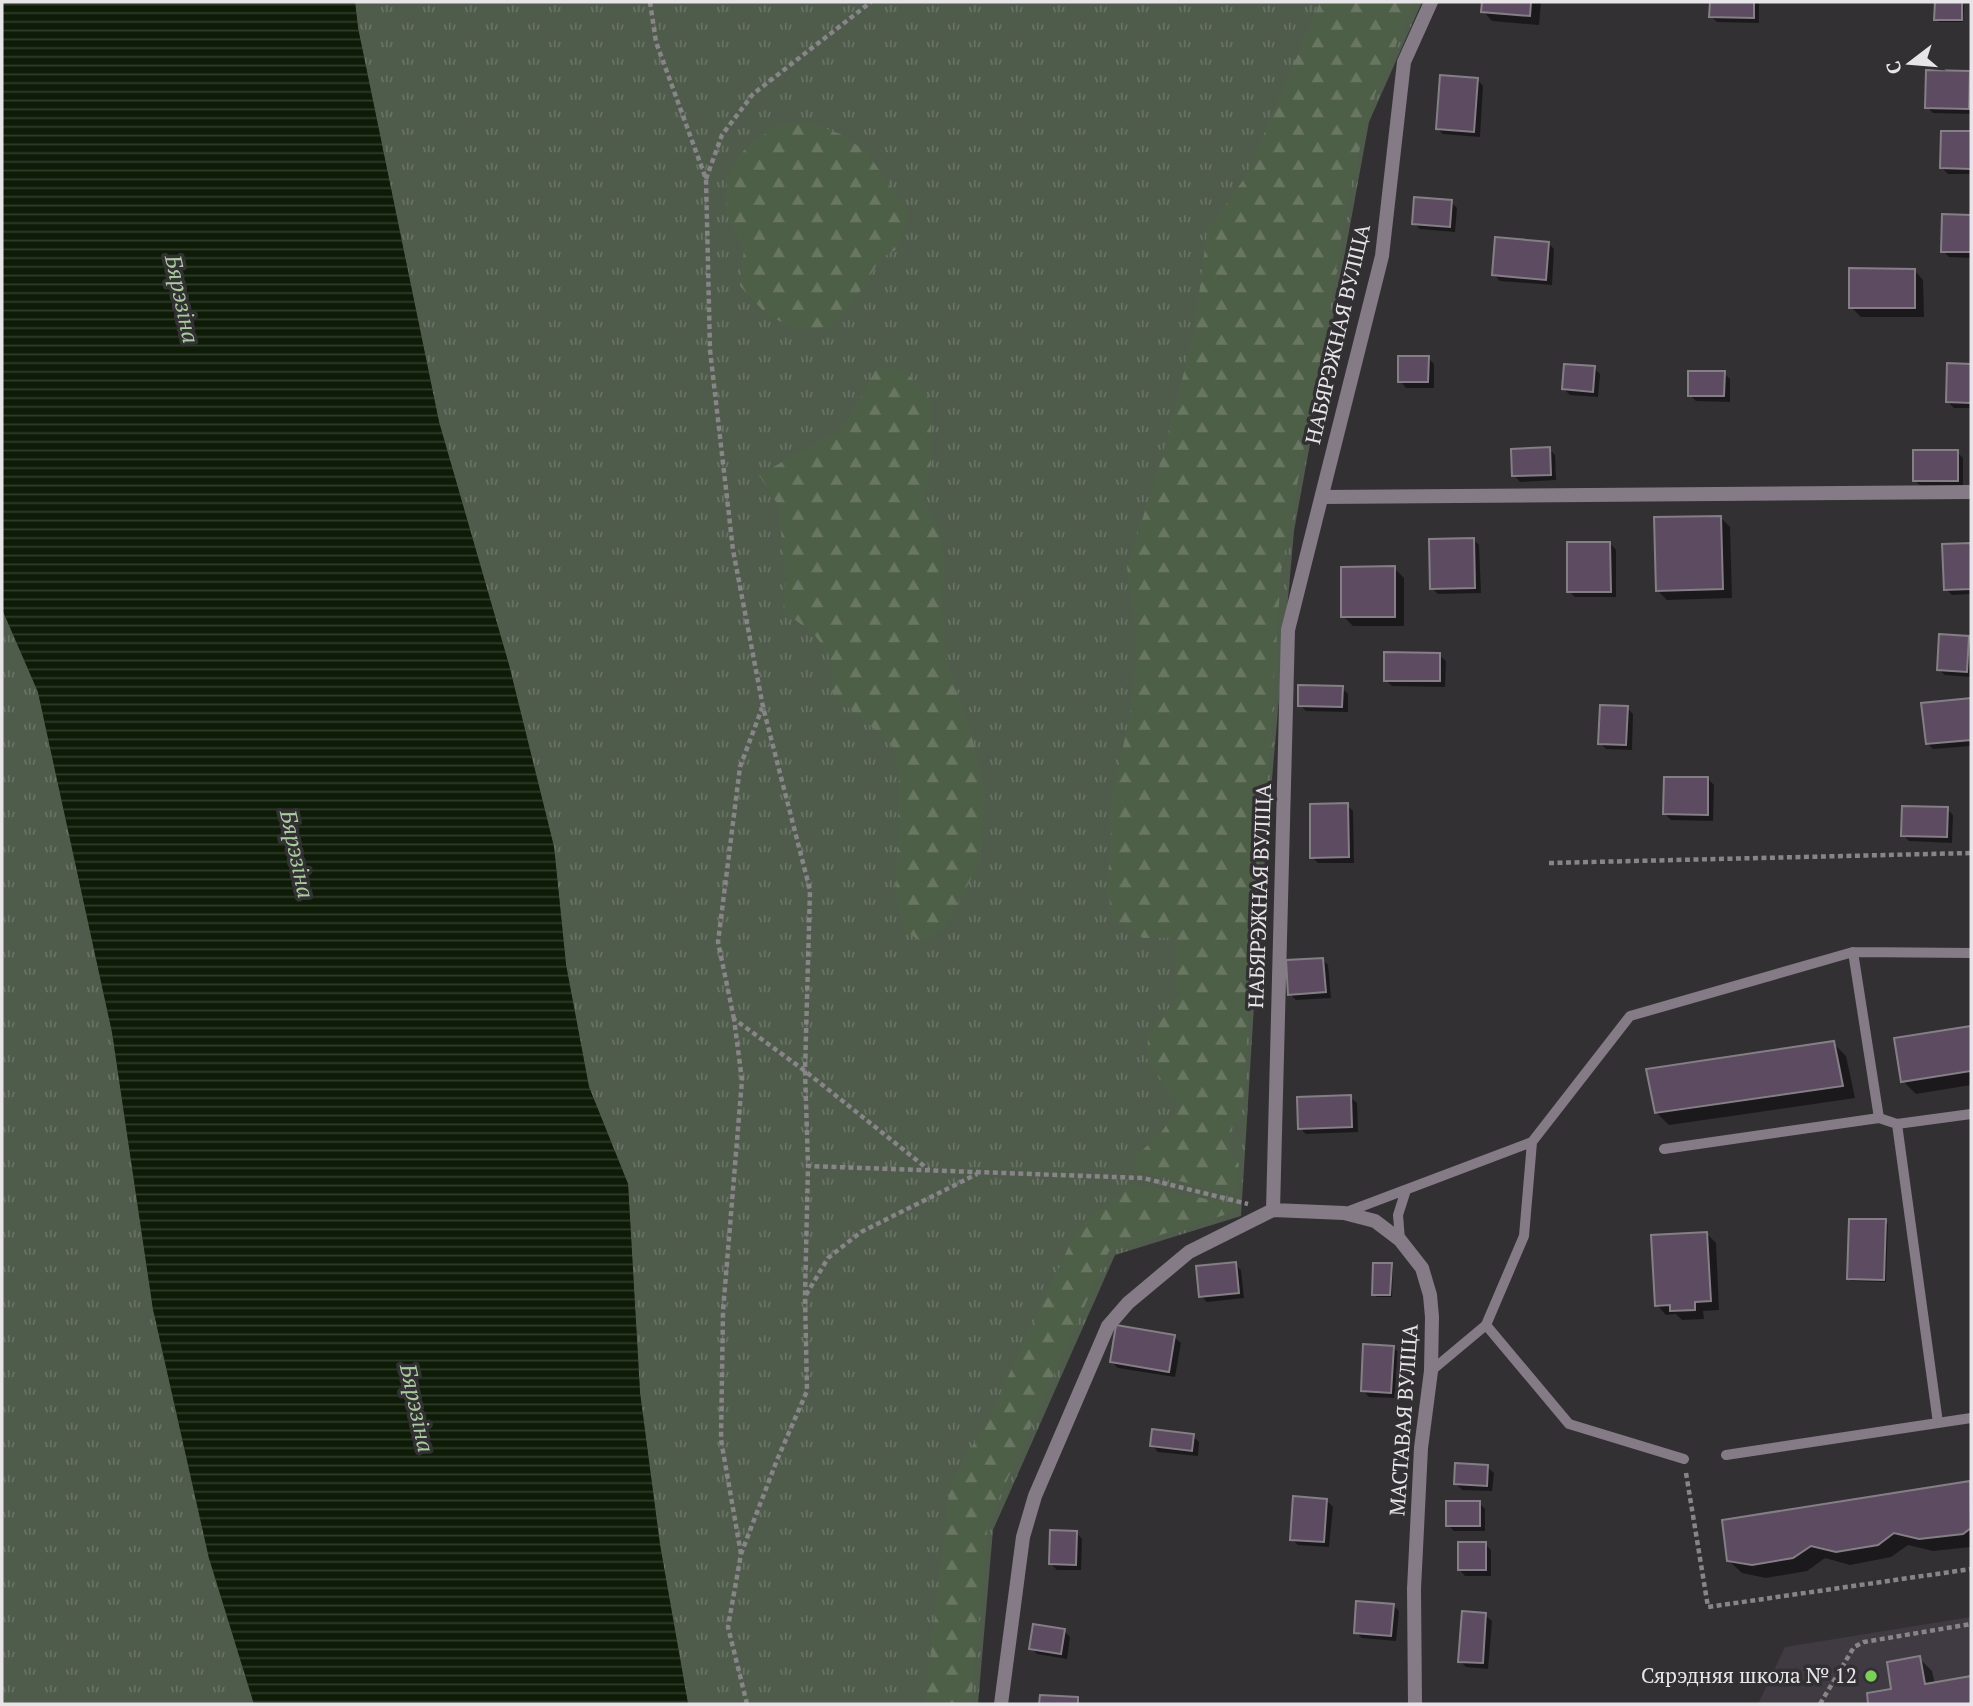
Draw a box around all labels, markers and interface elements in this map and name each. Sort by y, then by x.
north arrow [1875,28,1945,98]
text: С [1879,58,1907,77]
street label: НАБЯРЭЖНАЯ ВУЛІЦА [1298,220,1376,447]
water label: Бярэзіна [158,251,207,346]
street label: НАБЯРЭЖНАЯ ВУЛІЦА [1241,782,1277,1009]
water label: Бярэзіна [273,806,322,901]
street label: МАСТАВАЯ ВУЛІЦА [1382,1322,1424,1517]
water label: Бярэзіна [393,1360,442,1455]
place label: Сярэдняя школа № 12 [1641,1661,1857,1689]
marker: Сярэдняя школа № 12 [1863,1668,1879,1684]

